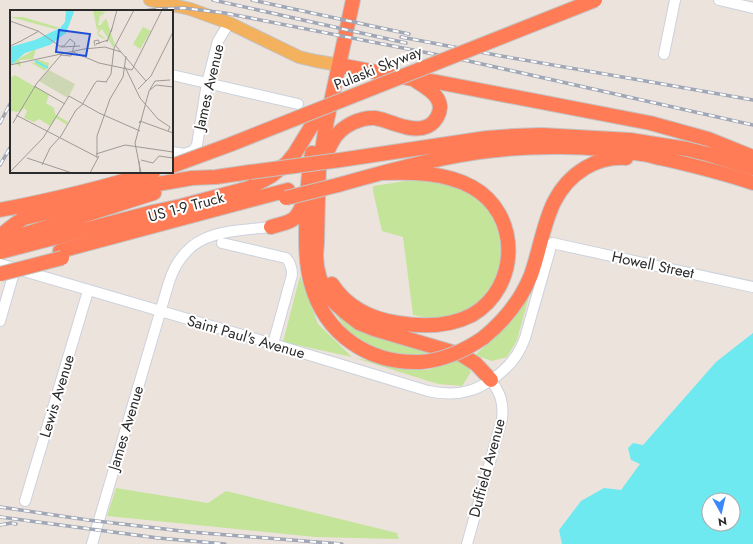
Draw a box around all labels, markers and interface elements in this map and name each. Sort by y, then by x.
inset map [10,10,173,173]
street label: Pulaski Skyway [331,40,426,96]
street label: James Avenue [188,42,230,134]
street label: US 1-9 Truck [146,186,227,228]
street label: Howell Street [610,246,697,285]
street label: Saint Paul's Avenue [184,310,308,364]
street label: Lewis Avenue [34,352,80,440]
street label: James Avenue [102,383,149,475]
street label: Duffield Avenue [463,416,511,520]
north arrow [701,492,741,532]
text: N [717,513,728,530]

